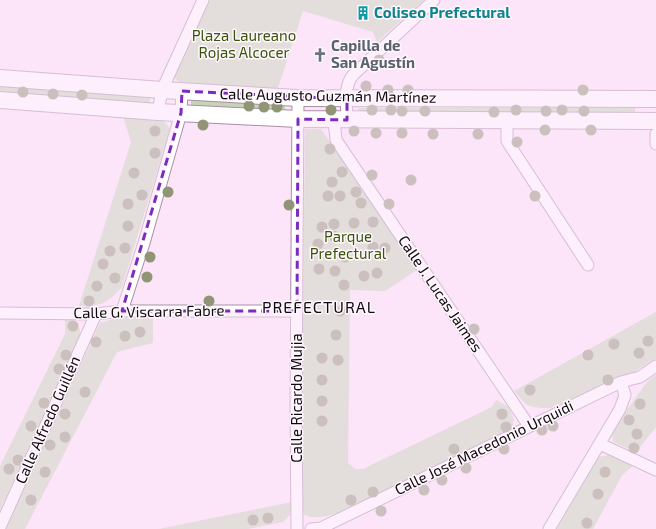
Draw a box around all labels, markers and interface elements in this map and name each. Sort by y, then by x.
place label: Coliseo Prefectural [374,3,510,21]
building icon: Coliseo Prefectural [355,5,371,21]
park label: Plaza Laureano Rojas Alcocer [192,26,296,62]
place label: Capilla de San Agustín [331,36,415,71]
church icon: Capilla de San Agustín [312,47,328,63]
street label: Calle Augusto Guzmán Martínez [219,84,437,106]
park label: Parque Prefectural [310,227,387,262]
street label: Calle J. Lucas Jaimes [395,232,487,355]
district label: PREFECTURAL [262,297,376,316]
street label: Calle G. Viscarra Fabre [73,301,225,321]
street label: Calle Ricardo Mujia [287,333,306,463]
street label: Calle Alfredo Guillén [11,353,83,486]
street label: Calle José Macedonio Urquidi [391,396,576,498]

